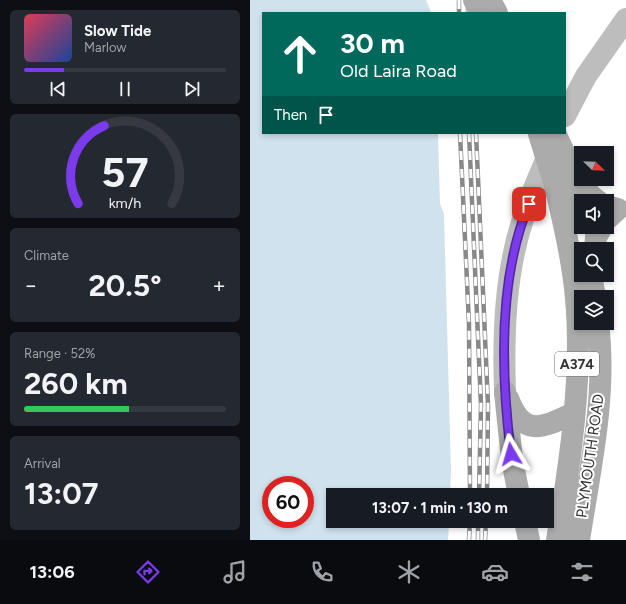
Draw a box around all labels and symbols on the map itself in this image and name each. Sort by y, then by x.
north arrow [574,146,614,186]
pin [512,187,546,221]
road number: A374 [555,352,599,376]
street label: PLYMOUTH ROAD [572,393,608,519]
position arrow [490,433,532,475]
speed limit sign: 60 [262,476,314,528]

